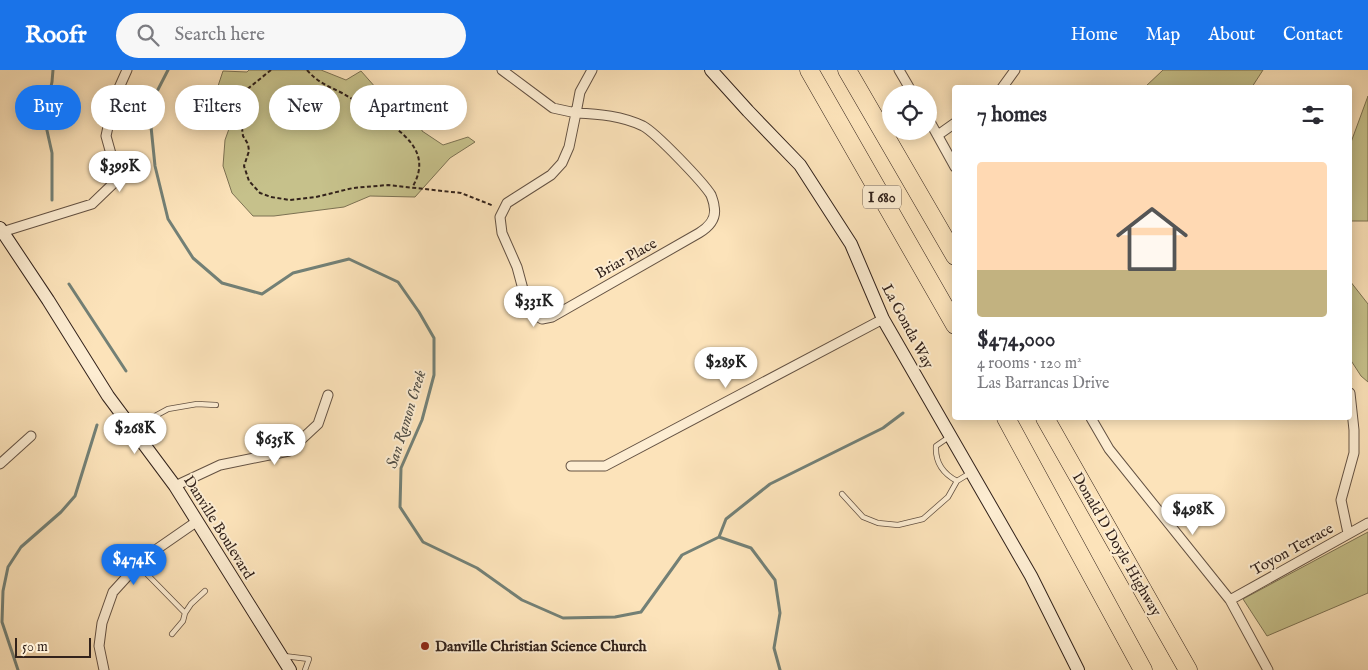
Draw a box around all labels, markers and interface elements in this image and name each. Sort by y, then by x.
search box [116,13,466,58]
text: Roofr [25,20,86,51]
icon: search [134,21,162,49]
text: Search here [174,23,265,47]
text: Home [1071,24,1118,47]
text: Map [1146,24,1180,47]
text: About [1208,24,1255,47]
text: Contact [1283,24,1343,47]
chip: Buy [15,85,81,130]
chip: Rent [91,85,165,130]
chip: Filters [175,85,259,130]
chip: New [269,85,340,130]
chip: Apartment [350,85,467,130]
map controls [882,85,937,140]
button: locate [882,85,937,140]
icon: filters [1299,101,1327,129]
text: 7 homes [977,102,1047,129]
pin: $399K [85,150,155,193]
text: $399K [100,157,140,177]
road number: I 680 [863,185,901,208]
icon: home [1107,194,1197,284]
street label: Briar Place [592,234,660,283]
street label: La Gonda Way [877,281,938,372]
pin: $331K [499,286,569,328]
text: $331K [515,292,553,312]
text: $474,000 [977,327,1055,354]
pin: $289K [691,346,761,389]
text: $289K [705,353,747,373]
text: 4 rooms · 120 m² [977,354,1082,374]
water label: San Ramon Creek [382,367,432,471]
text: Las Barrancas Drive [977,374,1109,394]
pin: $268K [100,412,170,455]
text: $268K [115,419,155,439]
pin: $635K [240,424,310,466]
text: $635K [256,430,294,450]
street label: Donald D Doyle Highway [1068,469,1166,620]
street label: Danville Boulevard [179,472,259,583]
pin: $498K [1158,494,1228,536]
text: $498K [1172,500,1214,520]
street label: Toyon Terrace [1248,519,1337,580]
pin: $474K [99,544,169,586]
text: $474K [112,550,156,570]
scale bar [15,635,91,658]
place label: Danville Christian Science Church [435,637,648,656]
text: 50 m [22,638,48,656]
marker: Danville Christian Science Church [419,640,431,652]

